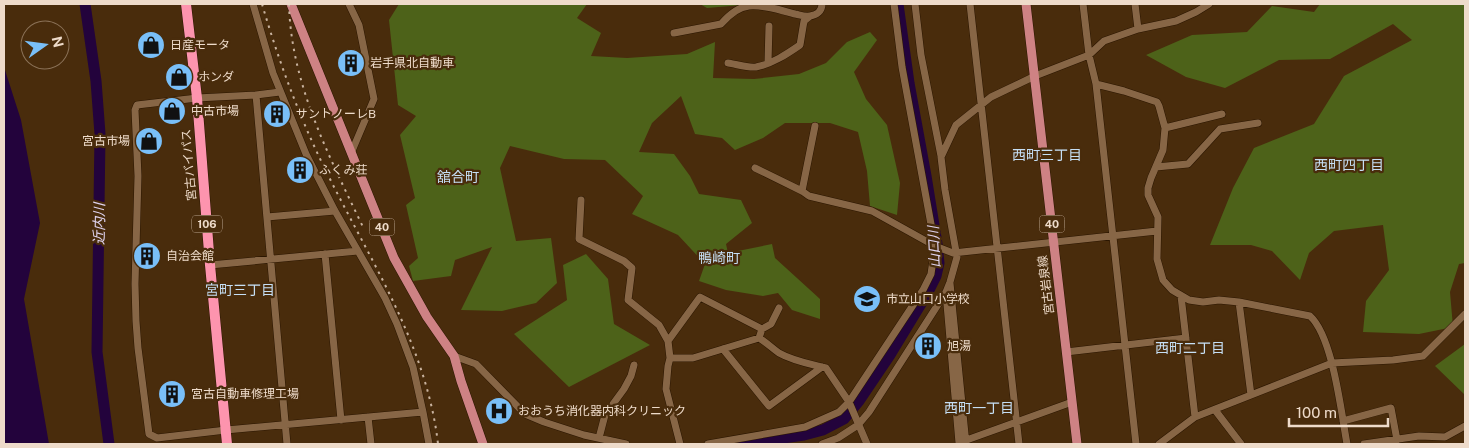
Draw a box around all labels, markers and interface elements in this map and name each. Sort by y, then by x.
north arrow [20,20,70,70]
shop icon: 日産モータ [136,30,166,60]
text: N [49,35,67,49]
place label: 日産モータ [170,38,230,52]
building icon: 岩手県北自動車 [336,48,366,78]
place label: 岩手県北自動車 [370,56,454,70]
shop icon: ホンダ [164,62,194,92]
place label: ホンダ [198,70,234,84]
shop icon: 中古市場 [157,96,187,126]
building icon: サントノーレB [262,99,292,129]
place label: 中古市場 [191,104,239,118]
place label: サントノーレB [296,107,376,121]
shop icon: 宮古市場 [134,126,164,156]
street label: 宮古バイパス [179,129,199,201]
place label: 宮古市場 [82,134,130,148]
district label: 西町三丁目 [1012,147,1082,163]
building icon: ふくみ荘 [285,155,315,185]
district label: 西町四丁目 [1314,157,1384,173]
place label: ふくみ荘 [319,163,367,177]
district label: 舘合町 [437,169,479,185]
water label: 近内川 [91,201,107,245]
road number: 106 [192,215,222,232]
road number: 40 [1040,215,1064,232]
road number: 40 [370,218,394,236]
water label: 山口川 [925,224,943,268]
building icon: 自治会館 [132,241,162,271]
place label: 自治会館 [166,249,214,263]
district label: 鴨崎町 [698,250,740,266]
street label: 宮古岩泉線 [1035,254,1057,316]
district label: 宮町三丁目 [205,282,275,298]
school or university icon: 市立山口小学校 [852,284,882,314]
place label: 市立山口小学校 [886,292,970,306]
building icon: 旭湯 [913,331,943,361]
place label: 旭湯 [947,339,971,353]
district label: 西町二丁目 [1155,340,1225,356]
building icon: 宮古自動車修理工場 [157,379,187,409]
place label: 宮古自動車修理工場 [191,387,299,401]
hospital icon: おおうち消化器内科クリニック [484,396,514,426]
scale bar [1289,396,1388,428]
district label: 西町一丁目 [944,400,1014,416]
place label: おおうち消化器内科クリニック [518,404,686,418]
text: 100 m [1296,404,1337,421]

